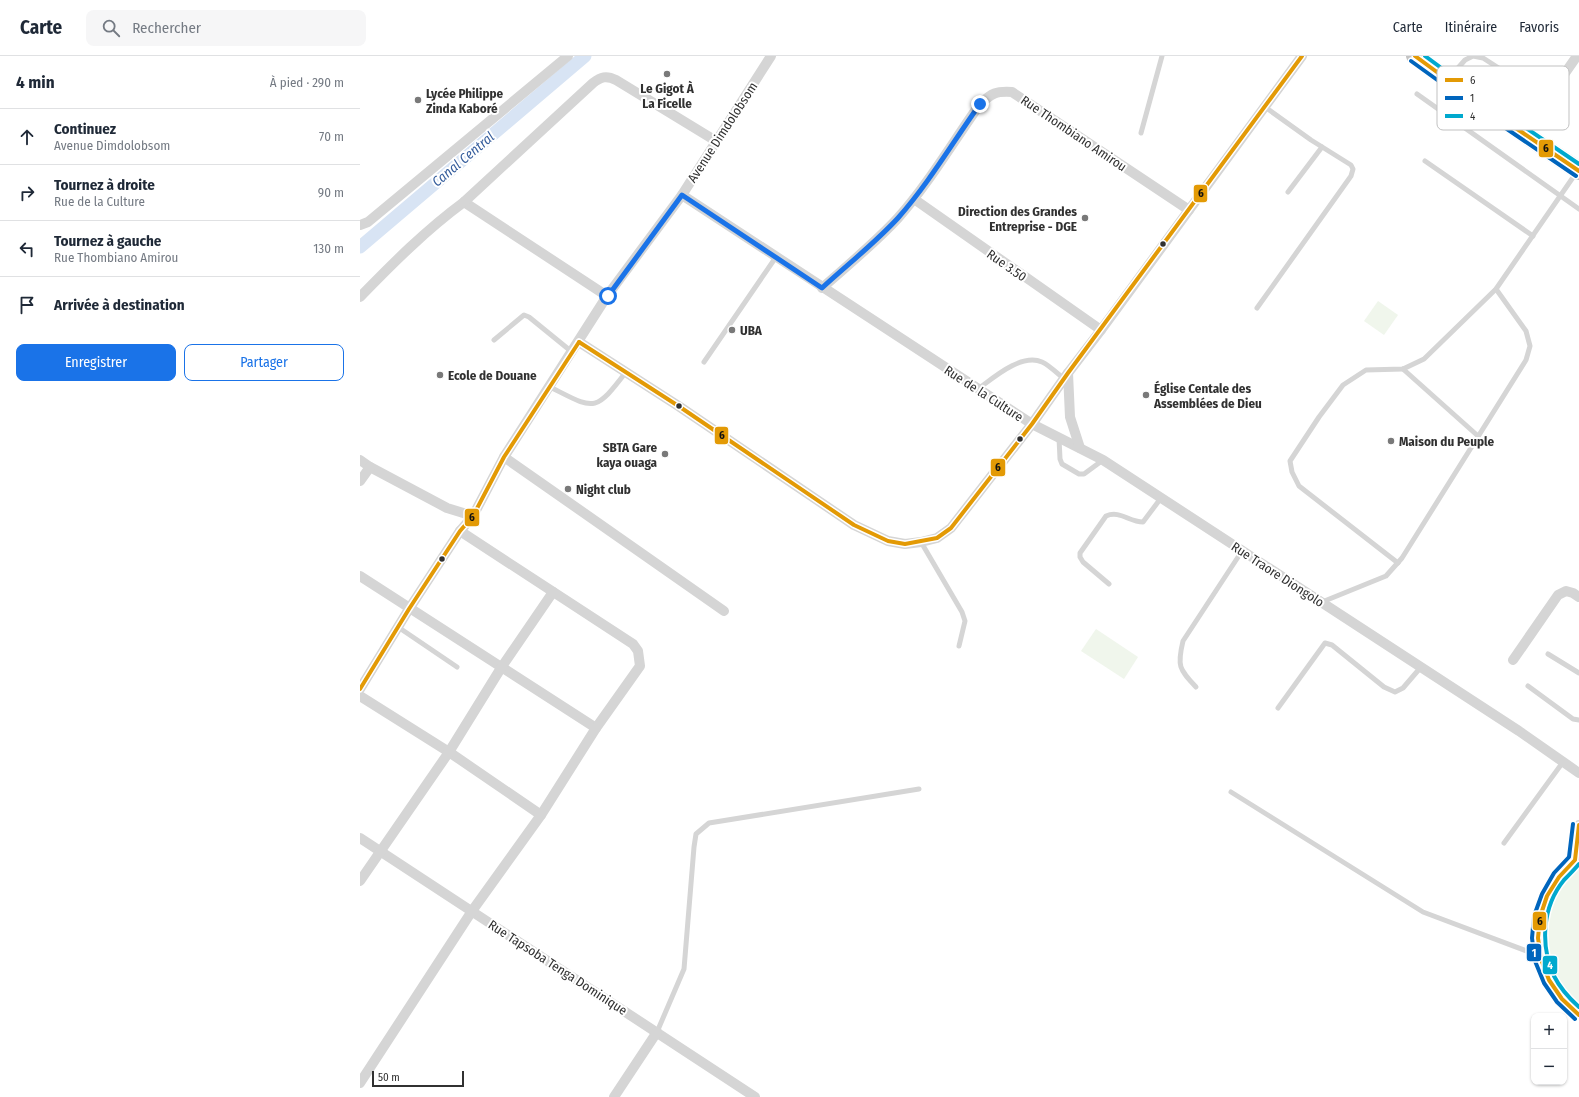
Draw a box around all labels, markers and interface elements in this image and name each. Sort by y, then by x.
search box [86,10,366,46]
text: Carte [20,16,62,39]
icon: search [100,17,122,39]
text: Rechercher [132,19,201,37]
text: Carte [1393,19,1423,36]
text: Itinéraire [1445,19,1497,36]
text: Favoris [1519,19,1559,36]
legend [1437,66,1569,130]
marker: Le Gigot À La Ficelle [662,69,672,79]
text: 4 min [16,72,55,93]
text: 6 [1470,74,1476,87]
text: À pied · 290 m [270,75,344,90]
street label: Avenue Dimdolobsom [684,79,760,185]
place label: Le Gigot À La Ficelle [640,80,695,111]
place label: Lycée Philippe Zinda Kaboré [426,86,504,116]
street label: Rue Thombiano Amirou [1018,92,1129,174]
text: 1 [1470,92,1474,105]
marker: Lycée Philippe Zinda Kaboré [413,95,423,105]
route end [971,95,989,113]
text: 4 [1470,110,1476,123]
text: Continuez [54,120,116,138]
icon: ahead [16,126,38,148]
water label: Canal Central [429,128,498,190]
text: 70 m [319,129,344,144]
text: Avenue Dimdolobsom [54,138,170,153]
line badge: 6 [1538,139,1554,158]
text: 6 [1543,142,1549,155]
text: Tournez à droite [54,176,155,194]
icon: right [16,182,38,204]
line badge: 6 [1193,184,1208,203]
text: 90 m [318,185,344,200]
text: 6 [1198,187,1204,200]
text: Rue de la Culture [54,194,145,209]
place label: Direction des Grandes Entreprise - DGE [958,204,1077,234]
marker: Direction des Grandes Entreprise - DGE [1080,213,1090,223]
text: Tournez à gauche [54,232,161,250]
icon: left [16,238,38,260]
unlabelled marker [1158,239,1168,249]
text: 130 m [313,241,344,256]
street label: Rue 3.50 [984,246,1030,285]
text: Rue Thombiano Amirou [54,250,178,265]
route start [599,287,617,305]
icon: arrive [16,294,38,316]
text: Arrivée à destination [54,296,185,314]
place label: UBA [740,323,763,338]
marker: UBA [727,325,737,335]
button: Enregistrer [16,344,176,381]
button: Partager [184,344,344,381]
street label: Rue de la Culture [942,362,1026,424]
place label: Ecole de Douane [448,368,537,383]
marker: Ecole de Douane [435,370,445,380]
place label: Église Centale des Assemblées de Dieu [1153,380,1262,411]
marker: Église Centale des Assemblées de Dieu [1141,390,1151,400]
unlabelled marker [674,401,684,411]
line badge: 6 [714,426,729,445]
text: 6 [719,429,725,442]
unlabelled marker [1015,434,1025,444]
place label: Maison du Peuple [1399,434,1494,449]
marker: Maison du Peuple [1386,436,1396,446]
place label: SBTA Gare kaya ouaga [597,440,658,470]
marker: SBTA Gare kaya ouaga [660,449,670,459]
line badge: 6 [990,458,1006,477]
text: 6 [995,461,1001,474]
place label: Night club [576,482,631,497]
marker: Night club [563,484,573,494]
line badge: 6 [464,508,480,527]
text: 6 [469,511,475,524]
street label: Rue Traore Diongolo [1229,539,1327,610]
unlabelled marker [437,554,447,564]
line badge: 6 [1532,911,1547,931]
text: 6 [1537,915,1543,928]
street label: Rue Tapsoba Tenga Dominique [486,917,630,1018]
line badge: 1 [1526,943,1542,962]
text: 1 [1532,947,1536,960]
line badge: 4 [1542,955,1558,975]
text: 4 [1547,959,1553,972]
map controls [1531,1013,1567,1085]
button: + [1531,1013,1567,1049]
button: − [1531,1049,1567,1085]
scale bar [372,1069,464,1088]
text: 50 m [378,1071,400,1084]

